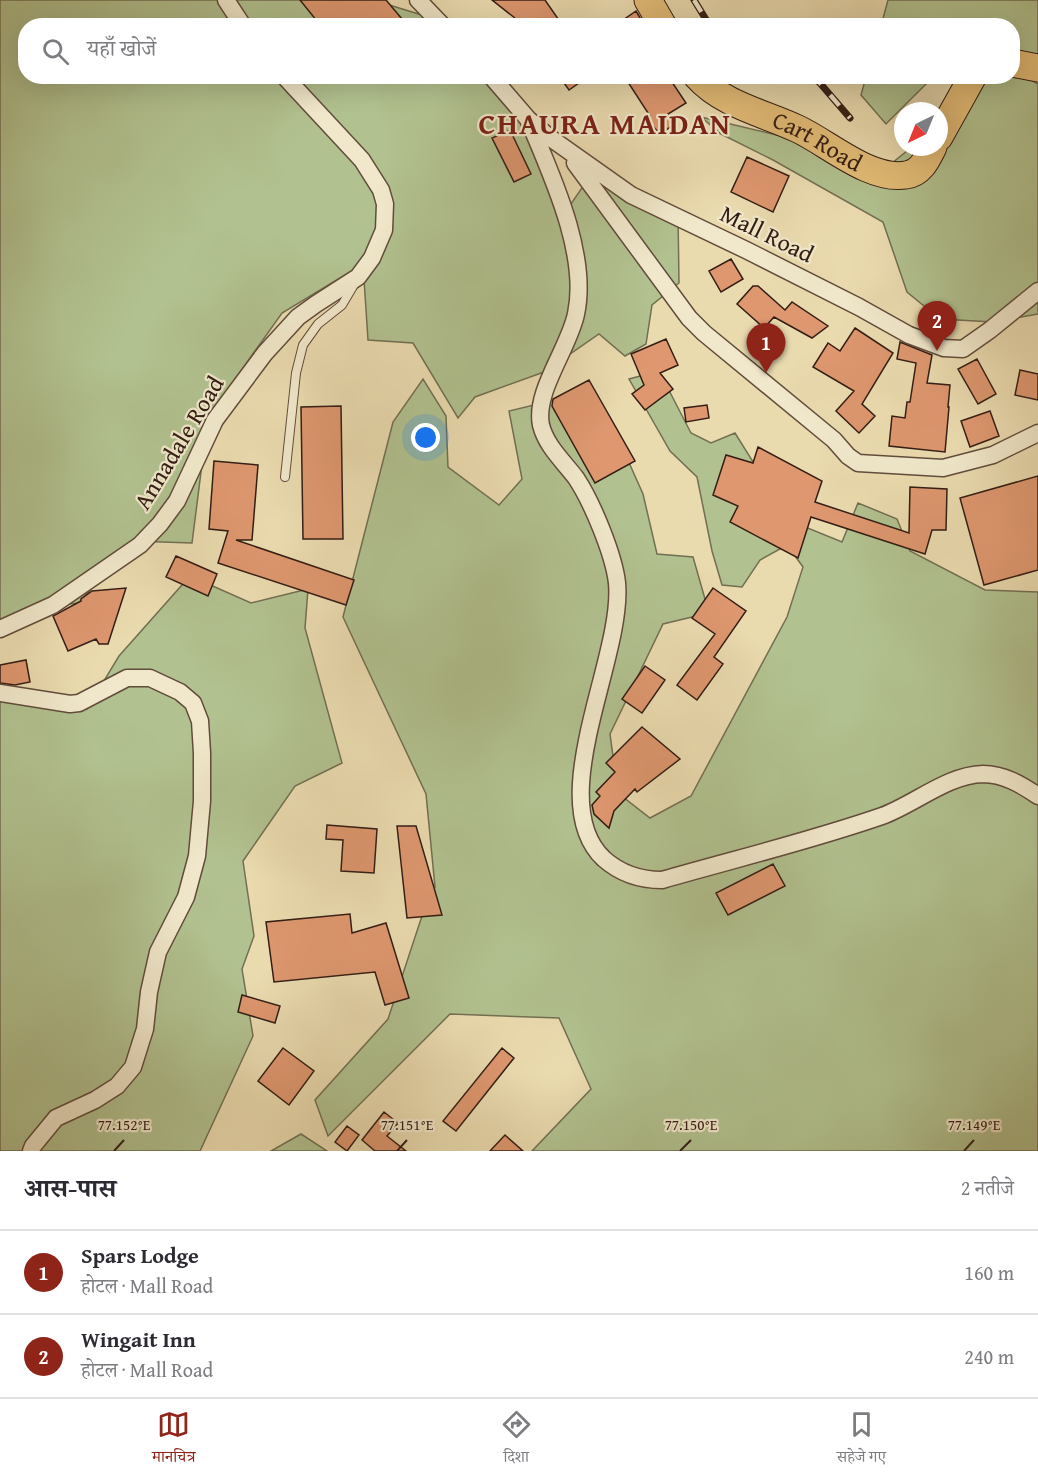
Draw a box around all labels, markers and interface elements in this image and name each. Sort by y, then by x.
search box [18,18,1020,84]
text: यहाँ खोजें [87,32,156,64]
icon: search [39,35,72,68]
district label: CHAURA MAIDAN [479,101,731,145]
street label: Cart Road [768,102,869,180]
north arrow [894,102,948,156]
street label: Mall Road [715,196,820,271]
pin: 2 [918,302,956,351]
pin: 1 [746,324,786,373]
street label: Annadale Road [125,369,232,516]
your location [411,423,440,452]
text: 77.152°E [98,1114,151,1135]
text: 77.151°E [381,1114,434,1135]
text: 77.150°E [665,1114,718,1135]
text: 77.149°E [948,1114,1001,1135]
text: आस-पास [24,1168,116,1207]
text: 2 नतीजे [961,1173,1014,1202]
text: Spars Lodge [81,1239,199,1271]
text: 1 [38,1258,49,1287]
text: 160 m [964,1258,1014,1287]
text: होटल · Mall Road [81,1271,213,1300]
text: Wingait Inn [81,1323,196,1355]
text: 2 [38,1342,49,1371]
text: 240 m [964,1342,1014,1371]
text: होटल · Mall Road [81,1355,213,1384]
tab: मानचित्र [152,1408,195,1472]
tab: दिशा [500,1408,533,1472]
tab: सहेजे गए [837,1408,886,1472]

